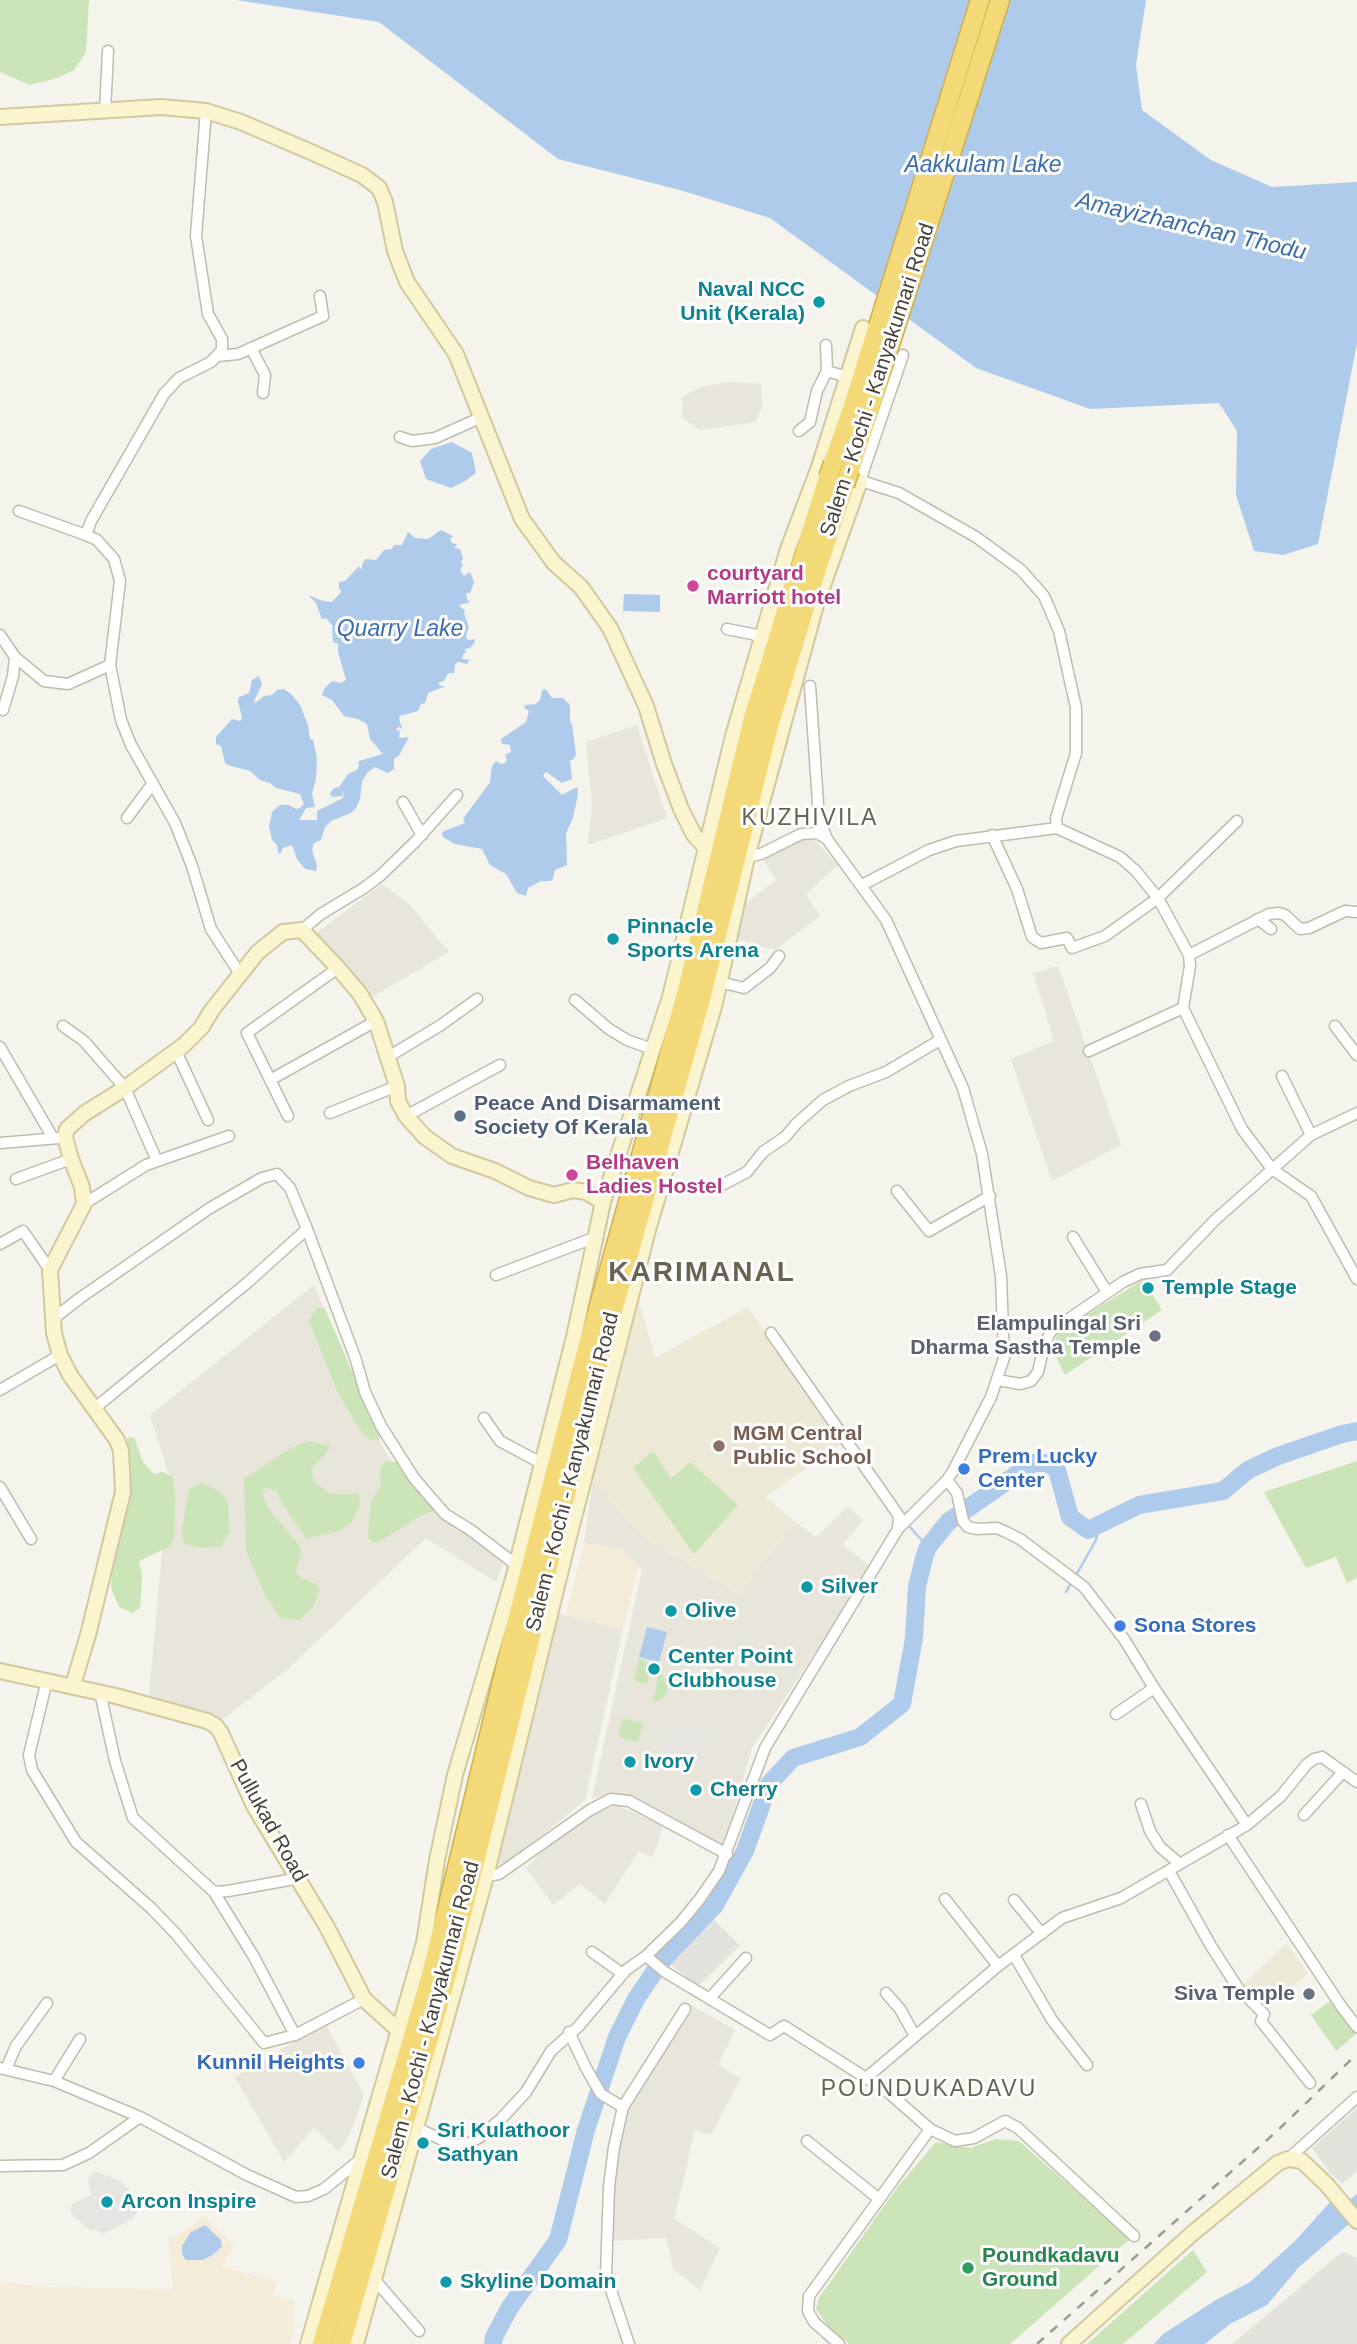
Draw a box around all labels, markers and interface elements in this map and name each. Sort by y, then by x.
water label: Aakkulam Lake [904,152,1062,180]
water label: Amayizhanchan Thodu [1073,187,1309,267]
street label: Salem - Kochi - Kanyakumari Road [815,220,941,540]
place label: Naval NCC Unit (Kerala) [680,277,805,327]
marker: Naval NCC Unit (Kerala) [811,294,827,310]
place label: courtyard Marriott hotel [707,561,841,611]
marker: courtyard Marriott hotel [685,578,701,594]
water label: Quarry Lake [337,616,463,644]
district label: KUZHIVILA [743,805,877,833]
place label: Pinnacle Sports Arena [627,914,759,964]
marker: Pinnacle Sports Arena [605,931,621,947]
place label: Peace And Disarmament Society Of Kerala [474,1091,720,1141]
marker: Peace And Disarmament Society Of Kerala [452,1108,468,1124]
place label: Belhaven Ladies Hostel [586,1150,723,1200]
marker: Belhaven Ladies Hostel [564,1167,580,1183]
district label: KARIMANAL [609,1256,795,1290]
place label: Temple Stage [1162,1275,1297,1301]
marker: Temple Stage [1140,1280,1156,1296]
street label: Salem - Kochi - Kanyakumari Road [521,1310,625,1634]
place label: Elampulingal Sri Dharma Sastha Temple [910,1311,1141,1361]
marker: Elampulingal Sri Dharma Sastha Temple [1147,1328,1163,1344]
place label: MGM Central Public School [733,1421,872,1471]
marker: MGM Central Public School [711,1438,727,1454]
place label: Prem Lucky Center [978,1444,1097,1494]
marker: Prem Lucky Center [956,1461,972,1477]
place label: Silver [821,1574,878,1600]
marker: Silver [799,1579,815,1595]
place label: Olive [685,1598,736,1624]
marker: Olive [663,1603,679,1619]
place label: Sona Stores [1134,1613,1257,1639]
marker: Sona Stores [1112,1618,1128,1634]
place label: Center Point Clubhouse [668,1644,793,1694]
marker: Center Point Clubhouse [646,1661,662,1677]
place label: Ivory [644,1749,694,1775]
marker: Ivory [622,1754,638,1770]
street label: Pullukad Road [224,1755,312,1887]
place label: Cherry [710,1777,778,1803]
marker: Cherry [688,1782,704,1798]
street label: Salem - Kochi - Kanyakumari Road [376,1858,486,2182]
place label: Siva Temple [1174,1981,1295,2007]
marker: Siva Temple [1301,1986,1317,2002]
place label: Kunnil Heights [197,2050,345,2076]
marker: Kunnil Heights [351,2055,367,2071]
district label: POUNDUKADAVU [822,2076,1036,2104]
place label: Sri Kulathoor Sathyan [437,2118,570,2168]
marker: Sri Kulathoor Sathyan [415,2135,431,2151]
place label: Arcon Inspire [121,2189,256,2215]
marker: Arcon Inspire [99,2194,115,2210]
place label: Poundkadavu Ground [982,2243,1120,2293]
marker: Poundkadavu Ground [960,2260,976,2276]
place label: Skyline Domain [460,2269,616,2295]
marker: Skyline Domain [438,2274,454,2290]

